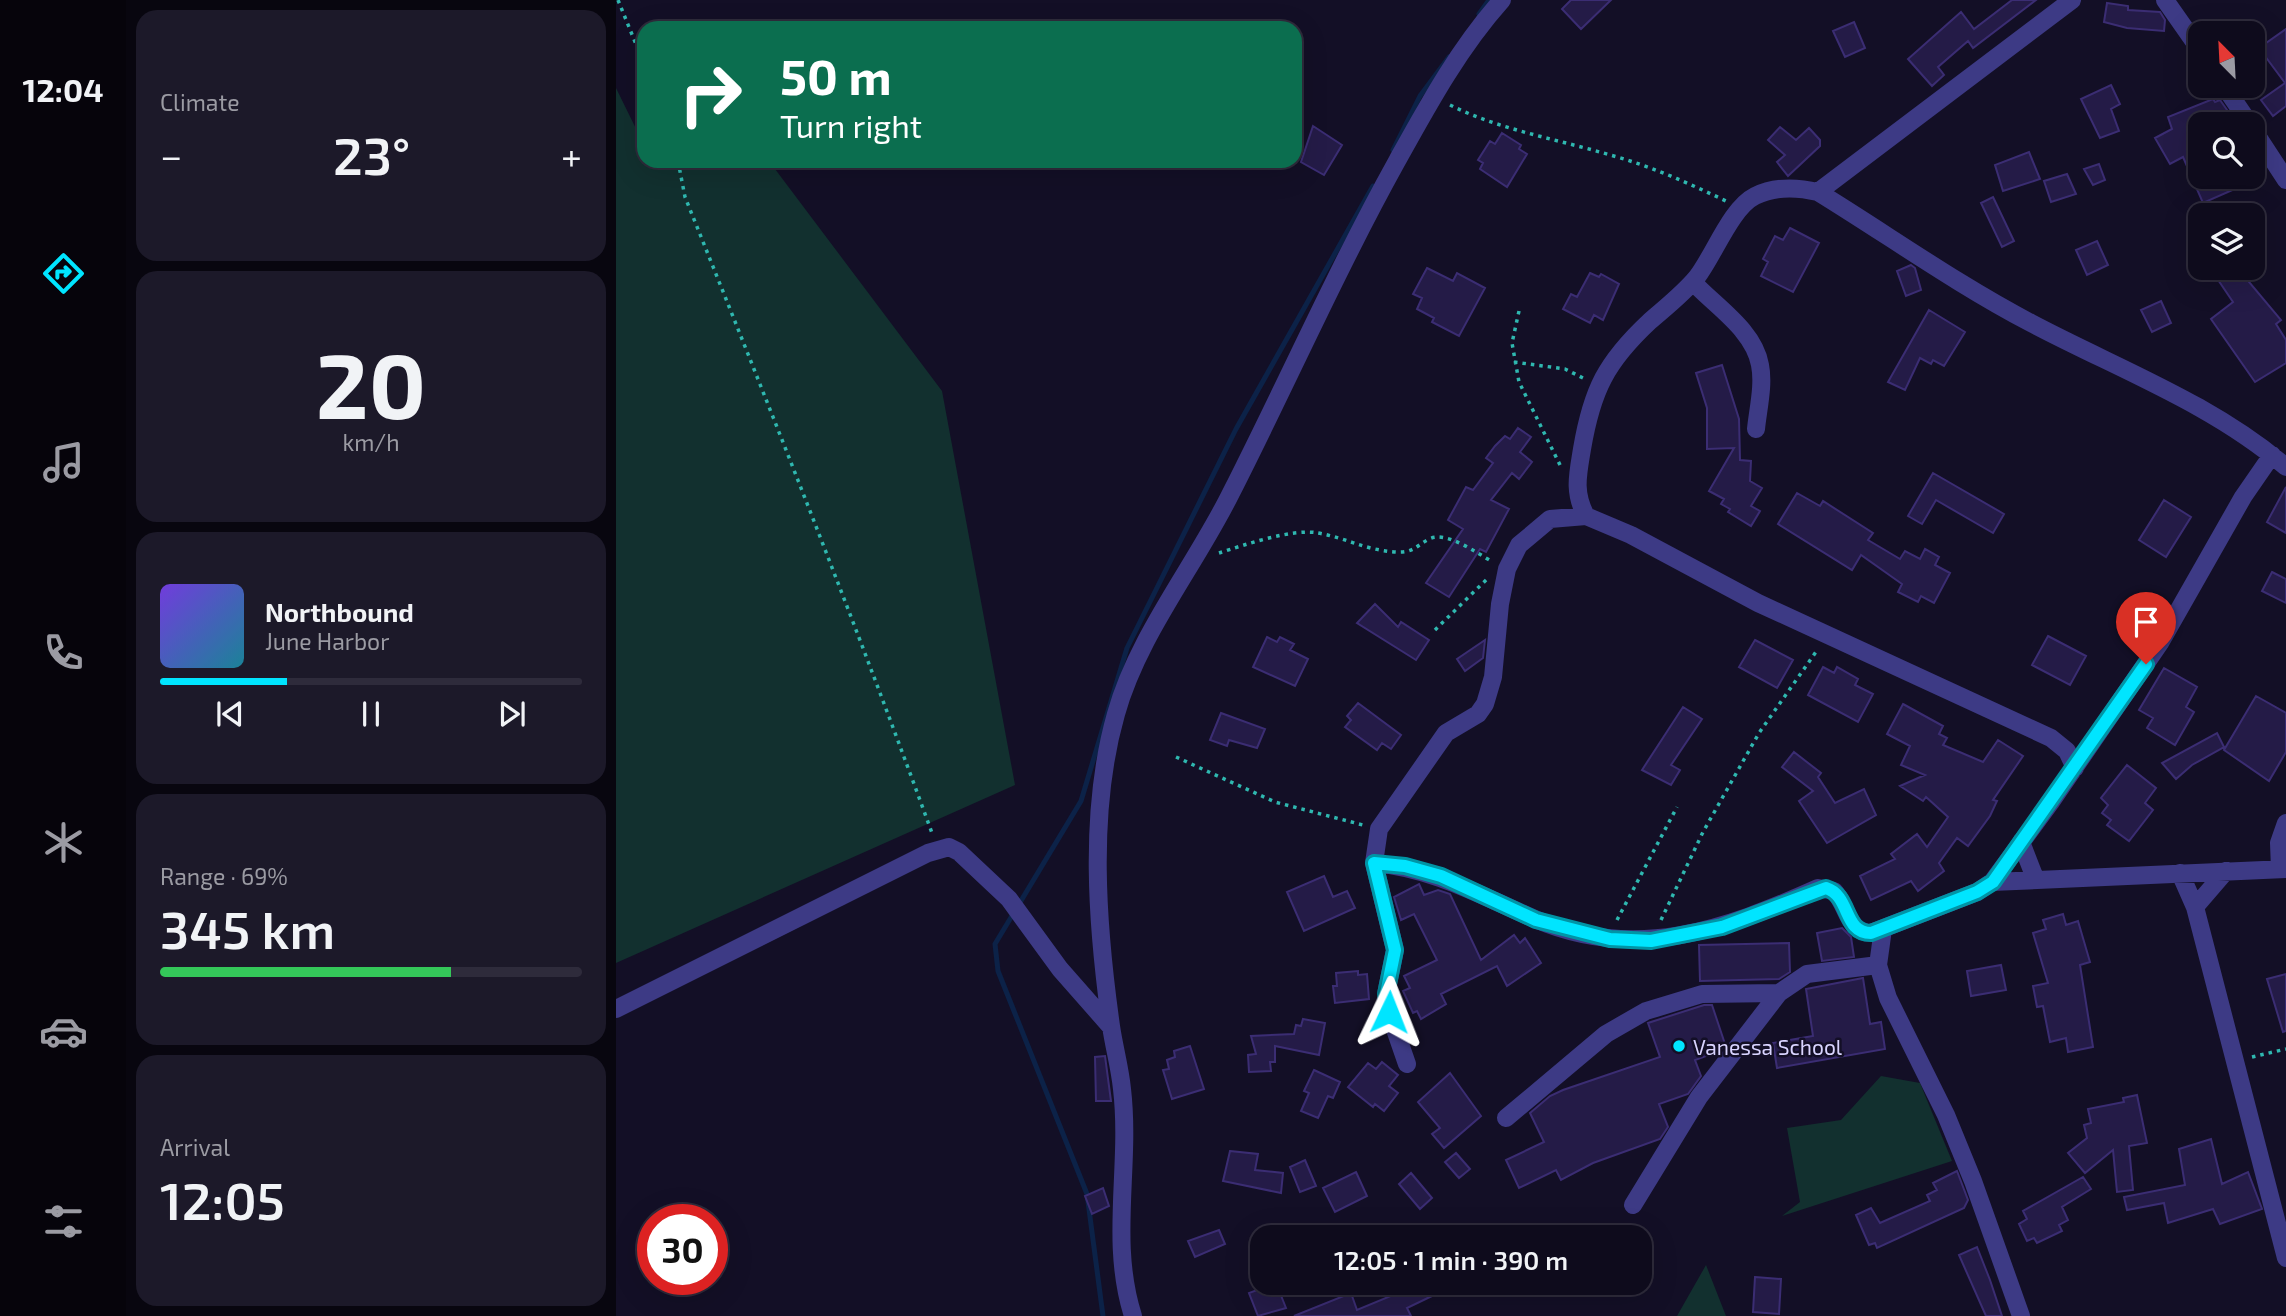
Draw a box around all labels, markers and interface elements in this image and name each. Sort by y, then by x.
north arrow [2188,21,2264,98]
map controls [2188,21,2265,280]
text: 50 m [780,46,892,105]
icon: right [665,49,756,140]
text: 12:04 [22,70,104,108]
text: Climate [160,88,240,116]
text: Turn right [780,106,922,144]
button: search [2188,112,2265,189]
text: 23° [333,123,410,185]
text: − [160,132,182,178]
text: + [561,132,582,178]
button: layers [2188,203,2265,280]
icon: directions [39,249,88,298]
text: 20 [316,328,426,437]
text: km/h [342,428,400,456]
icon: music [39,438,88,487]
pin [2116,592,2176,664]
text: Northbound [265,596,414,627]
icon: arrive [2127,603,2165,641]
text: June Harbor [265,627,389,655]
icon: phone [39,628,88,677]
icon: previous [211,695,249,733]
icon: pause [352,695,390,733]
icon: next [493,695,531,733]
icon: climate [39,818,88,867]
text: Range · 69% [160,862,288,890]
text: 345 km [160,897,335,959]
position arrow [1352,975,1426,1049]
icon: car [39,1007,88,1056]
place label: Vanessa School [1693,1034,1843,1059]
marker: Vanessa School [1671,1038,1687,1054]
text: Arrival [160,1133,230,1161]
text: 12:05 [160,1168,285,1230]
icon: filters [39,1197,88,1246]
speed limit sign: 30 [637,1204,728,1295]
text: 12:05 · 1 min · 390 m [1334,1244,1568,1275]

